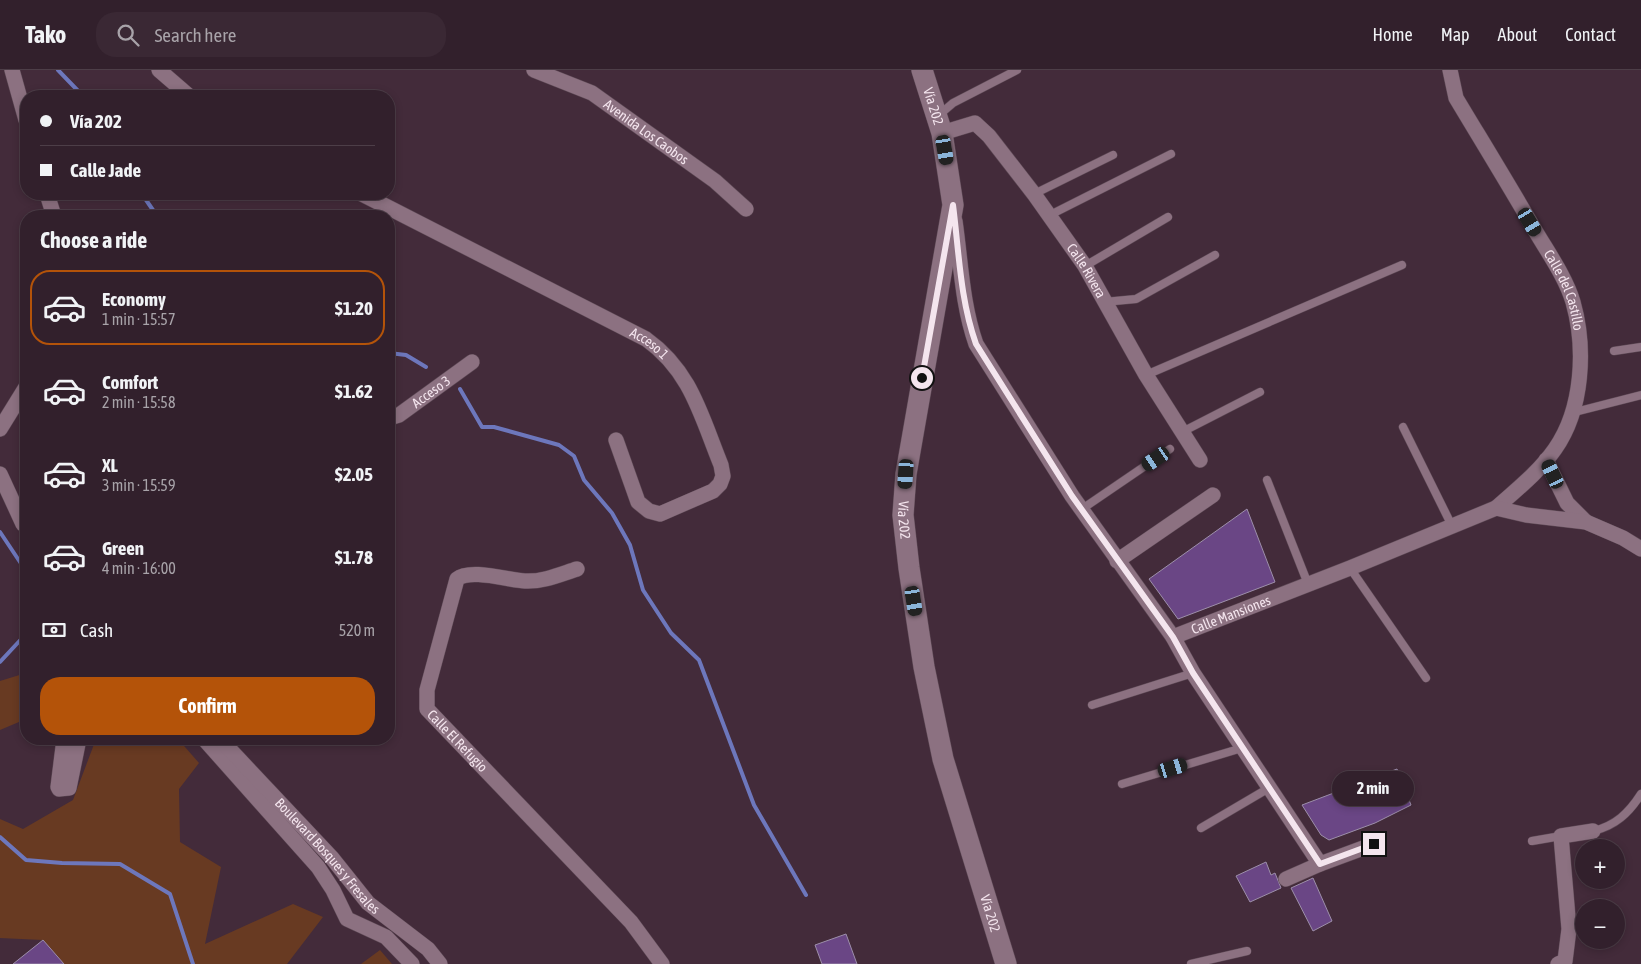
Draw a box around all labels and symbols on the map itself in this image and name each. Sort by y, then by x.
street label: Vía 202 [920,86,947,127]
street label: Avenida Los Caobos [601,96,692,168]
car [935,134,954,166]
car [1515,205,1544,239]
street label: Calle Rivera [1064,240,1109,301]
street label: Calle del Castillo [1541,247,1587,331]
street label: Acceso 1 [627,324,672,362]
route start [911,367,933,389]
street label: Acceso 3 [409,372,453,411]
car [1139,444,1172,474]
car [1539,457,1566,491]
car [897,459,914,489]
street label: Vía 202 [895,500,914,540]
car [904,585,923,617]
street label: Calle Mansiones [1189,592,1273,637]
street label: Calle El Refugio [424,706,491,775]
car [1156,756,1189,780]
callout: 2 min [1333,772,1415,806]
street label: Boulevard Bosques y Fresales [272,795,383,917]
route end [1363,833,1385,855]
street label: Vía 202 [977,893,1004,934]

